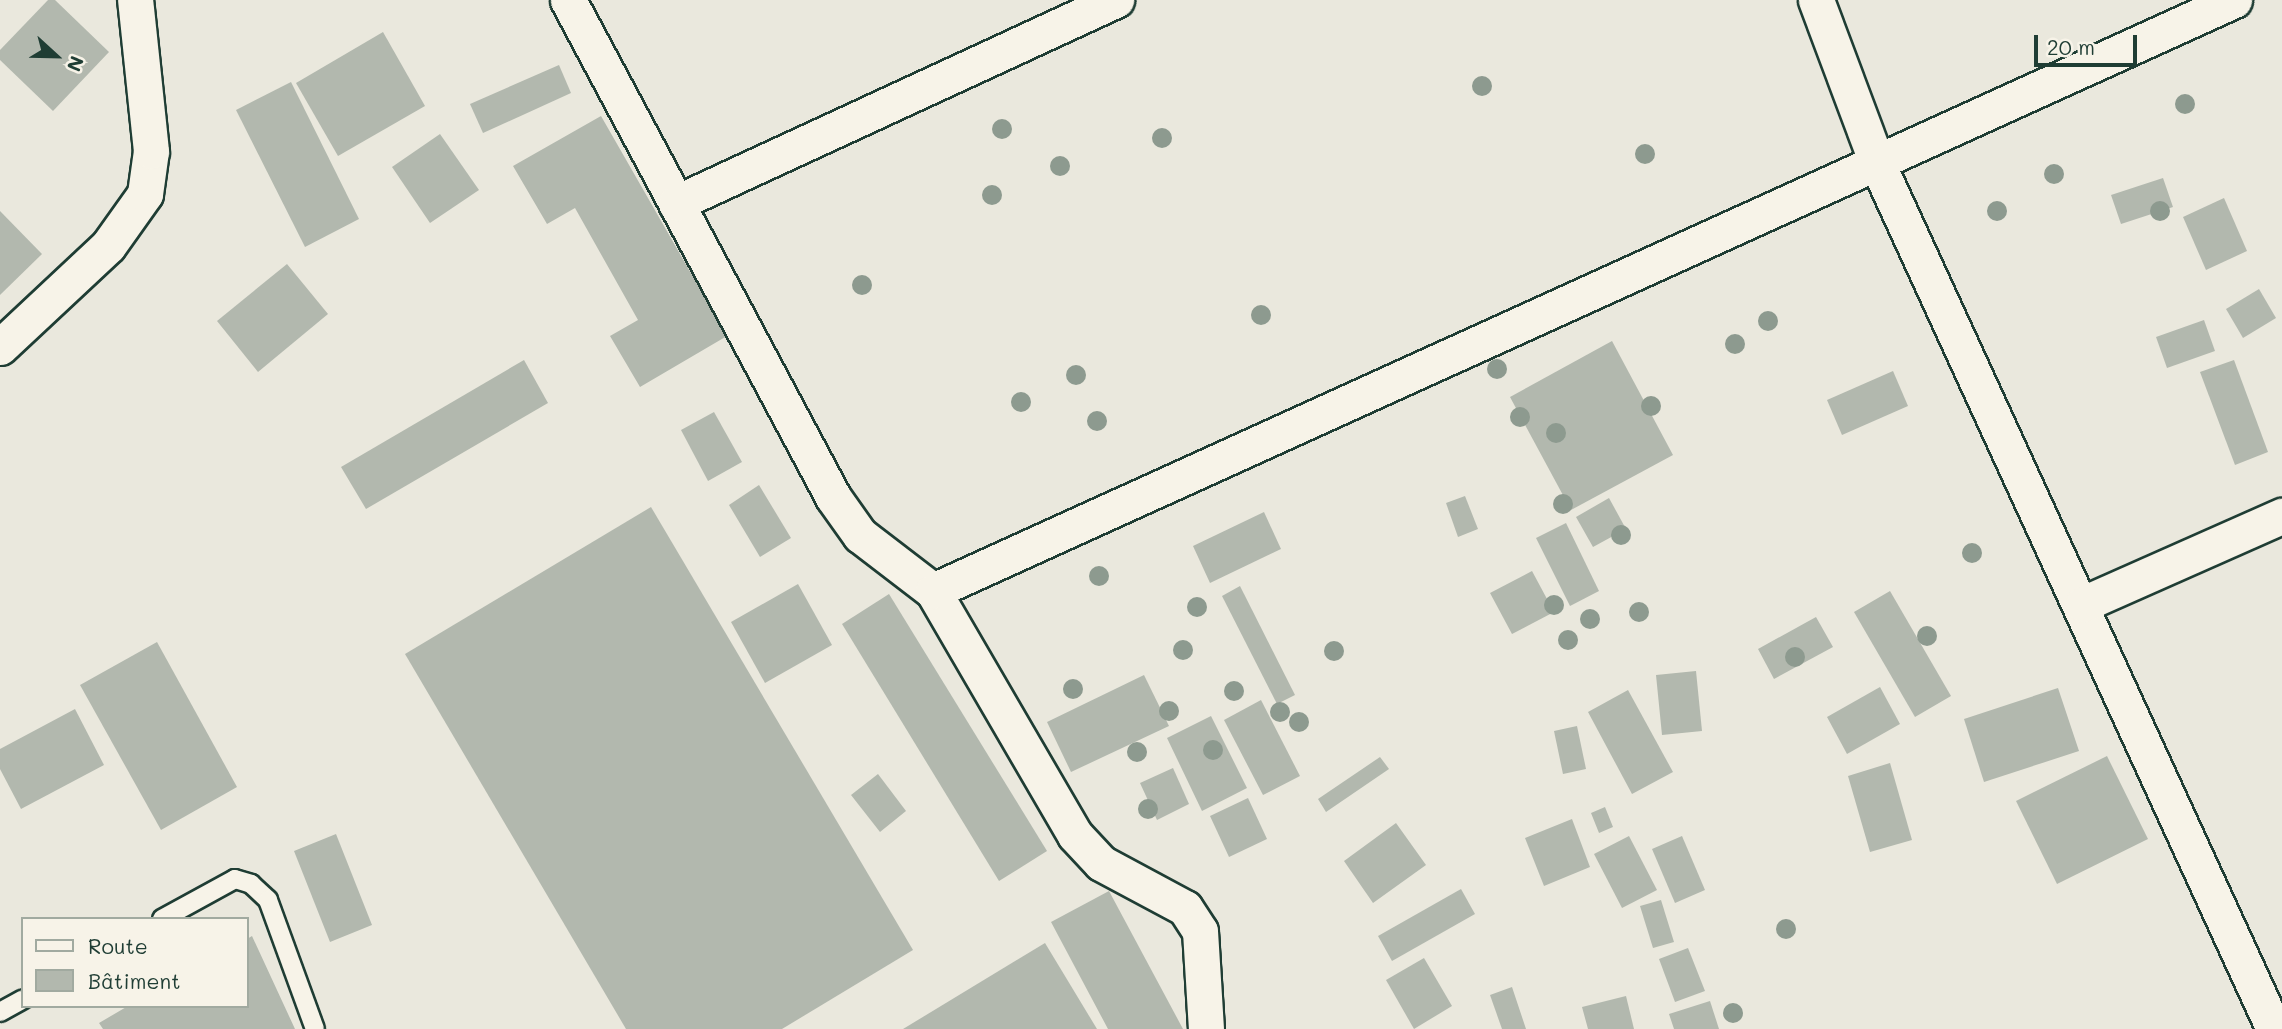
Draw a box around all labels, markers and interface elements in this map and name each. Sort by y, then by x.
north arrow [21,21,91,91]
scale bar [2037,21,2140,65]
text: 20 m [2047,33,2095,60]
text: N [62,53,90,75]
legend [21,917,248,1008]
text: Route [88,932,148,959]
text: Bâtiment [88,967,180,994]

